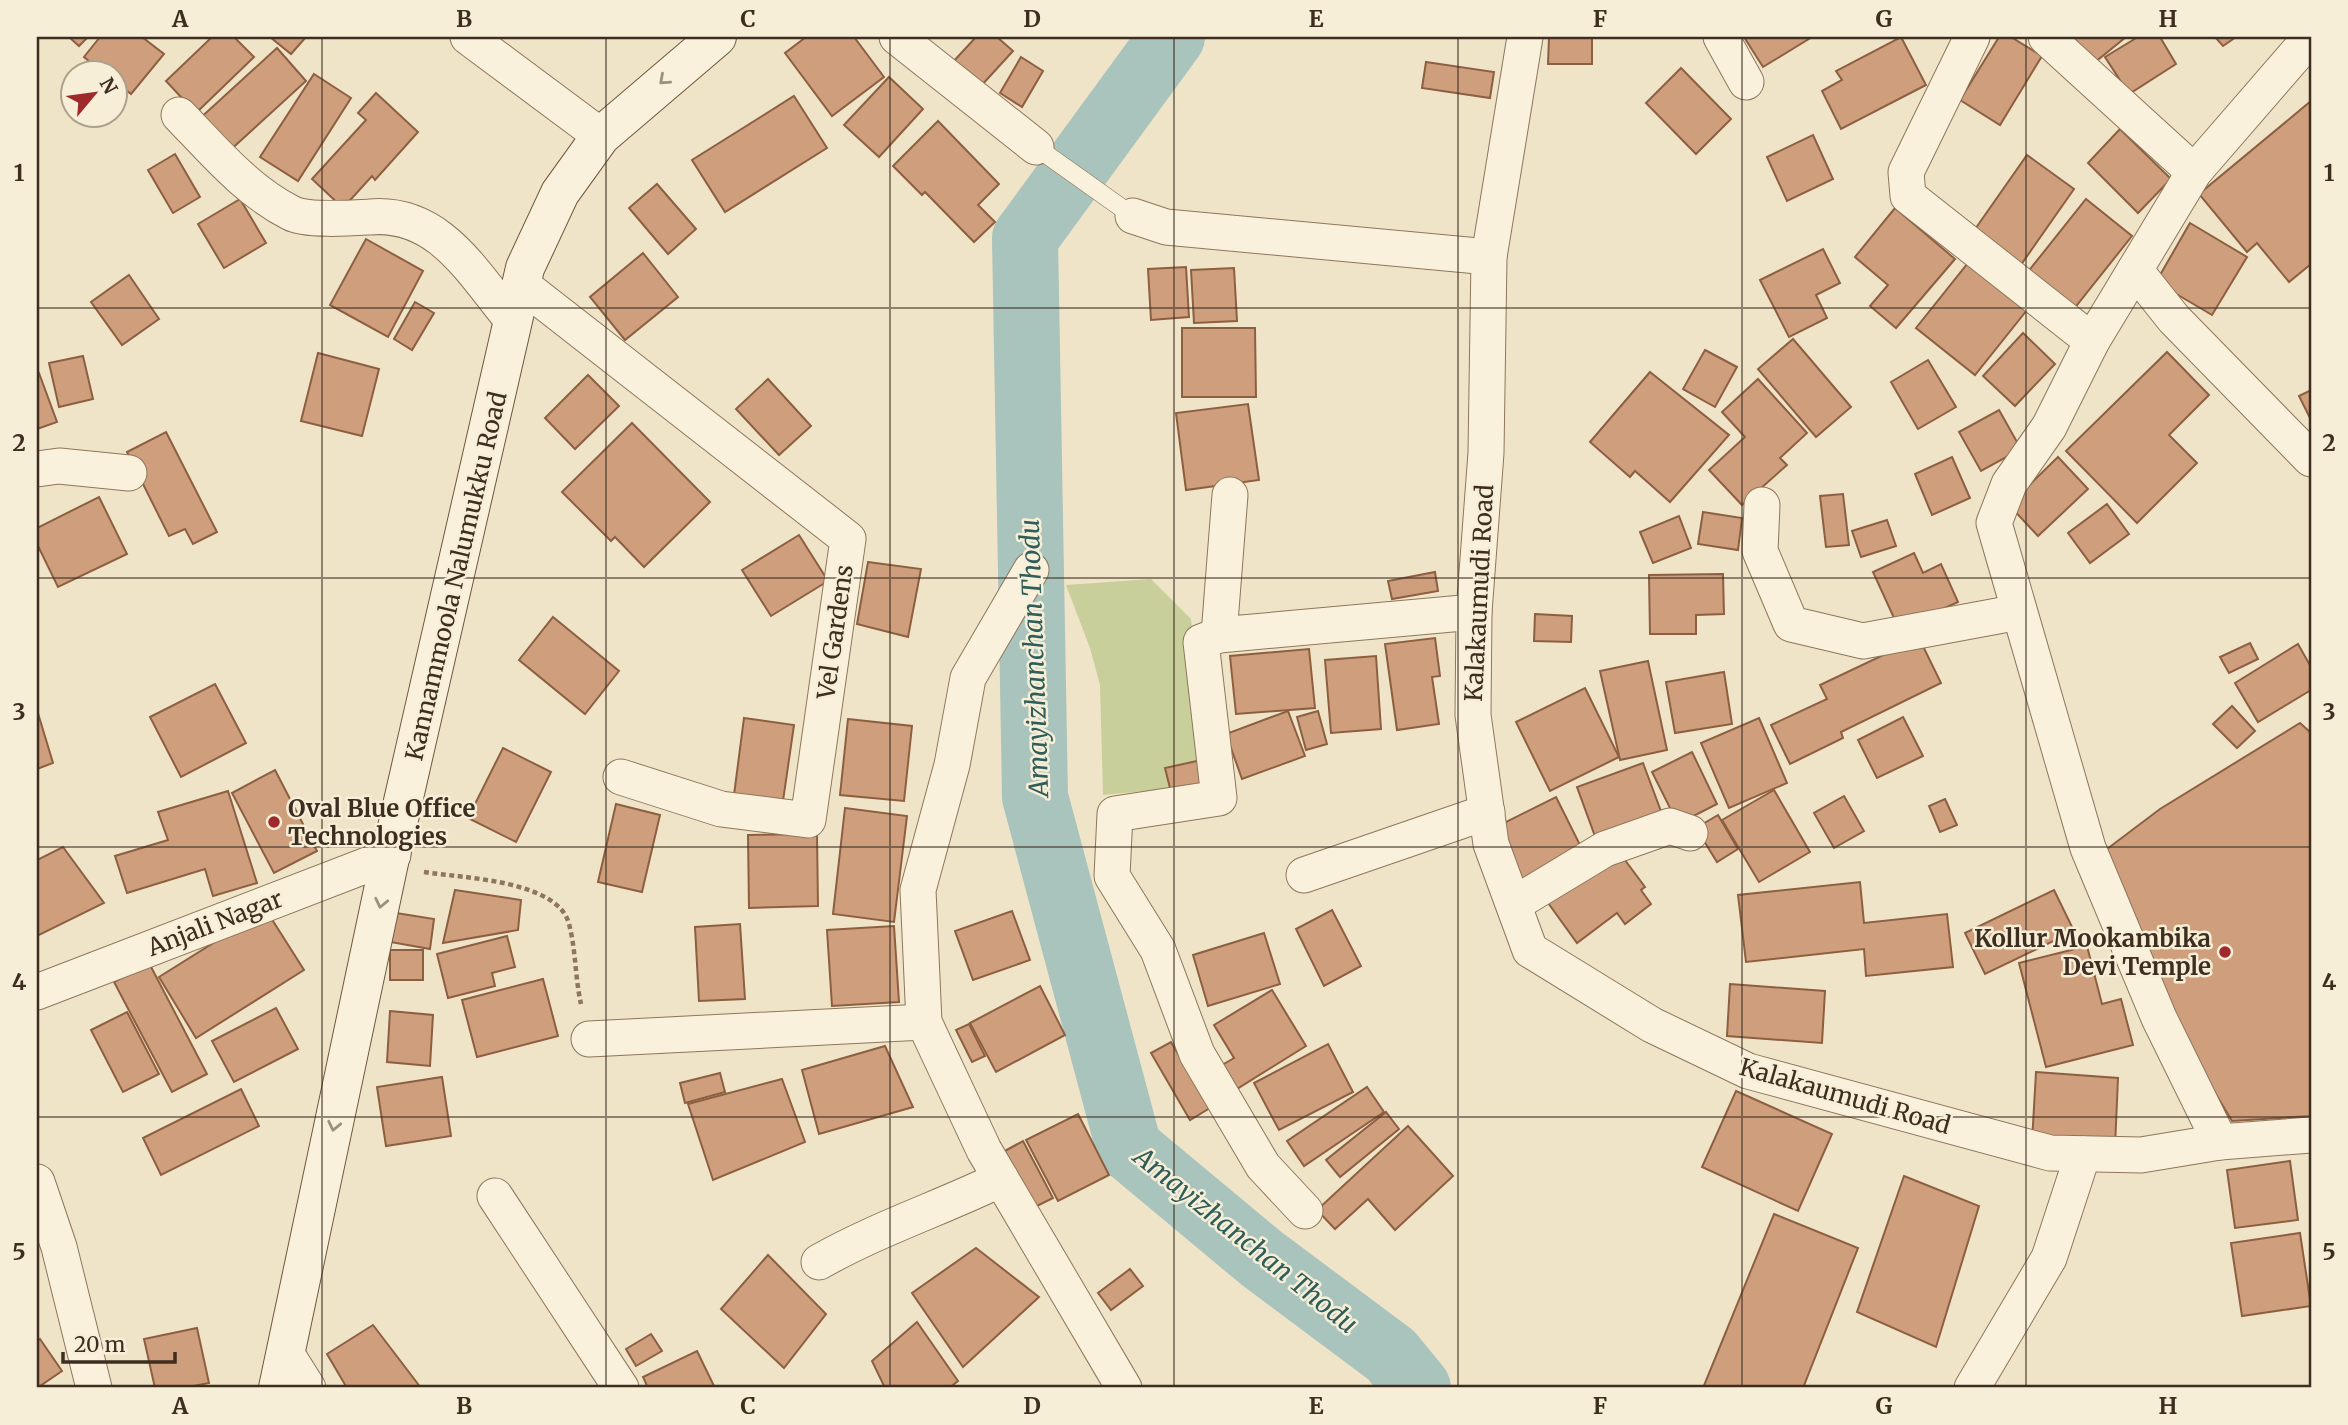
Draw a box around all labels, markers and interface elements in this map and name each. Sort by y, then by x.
text: A [171,4,189,33]
text: B [456,4,472,33]
text: C [740,4,756,33]
text: D [1023,4,1041,33]
text: E [1308,4,1324,33]
text: F [1593,4,1607,33]
text: G [1876,4,1893,33]
text: H [2159,4,2178,33]
north arrow [60,60,130,130]
one-way arrow [659,72,672,84]
text: N [95,73,123,98]
text: 1 [14,158,25,187]
text: 1 [2324,158,2335,187]
street label: Kannammoola Nalumukku Road [398,389,514,763]
text: 2 [12,428,26,457]
text: 2 [2322,428,2336,457]
street label: Kalakaumudi Road [1458,484,1500,702]
water label: Amayizhanchan Thodu [1013,519,1055,799]
street label: Vel Gardens [810,563,860,702]
text: 3 [12,697,26,726]
text: 3 [2322,697,2336,726]
place label: Oval Blue Office Technologies [288,793,475,852]
marker: Oval Blue Office Technologies [266,814,282,830]
street label: Anjali Nagar [142,883,287,963]
one-way arrow [374,897,389,909]
place label: Kollur Mookambika Devi Temple [1974,923,2211,982]
marker: Kollur Mookambika Devi Temple [2217,944,2233,960]
text: 4 [12,967,27,996]
text: 4 [2322,967,2337,996]
street label: Kalakaumudi Road [1736,1051,1954,1141]
one-way arrow [327,1120,342,1132]
water label: Amayizhanchan Thodu [1126,1138,1364,1340]
text: 5 [12,1237,26,1266]
text: 5 [2322,1237,2336,1266]
scale bar [63,1320,175,1364]
text: 20 m [74,1331,126,1358]
text: A [171,1391,189,1420]
text: B [456,1391,472,1420]
text: C [740,1391,756,1420]
text: D [1023,1391,1041,1420]
text: E [1308,1391,1324,1420]
text: F [1593,1391,1607,1420]
text: G [1876,1391,1893,1420]
text: H [2159,1391,2178,1420]

